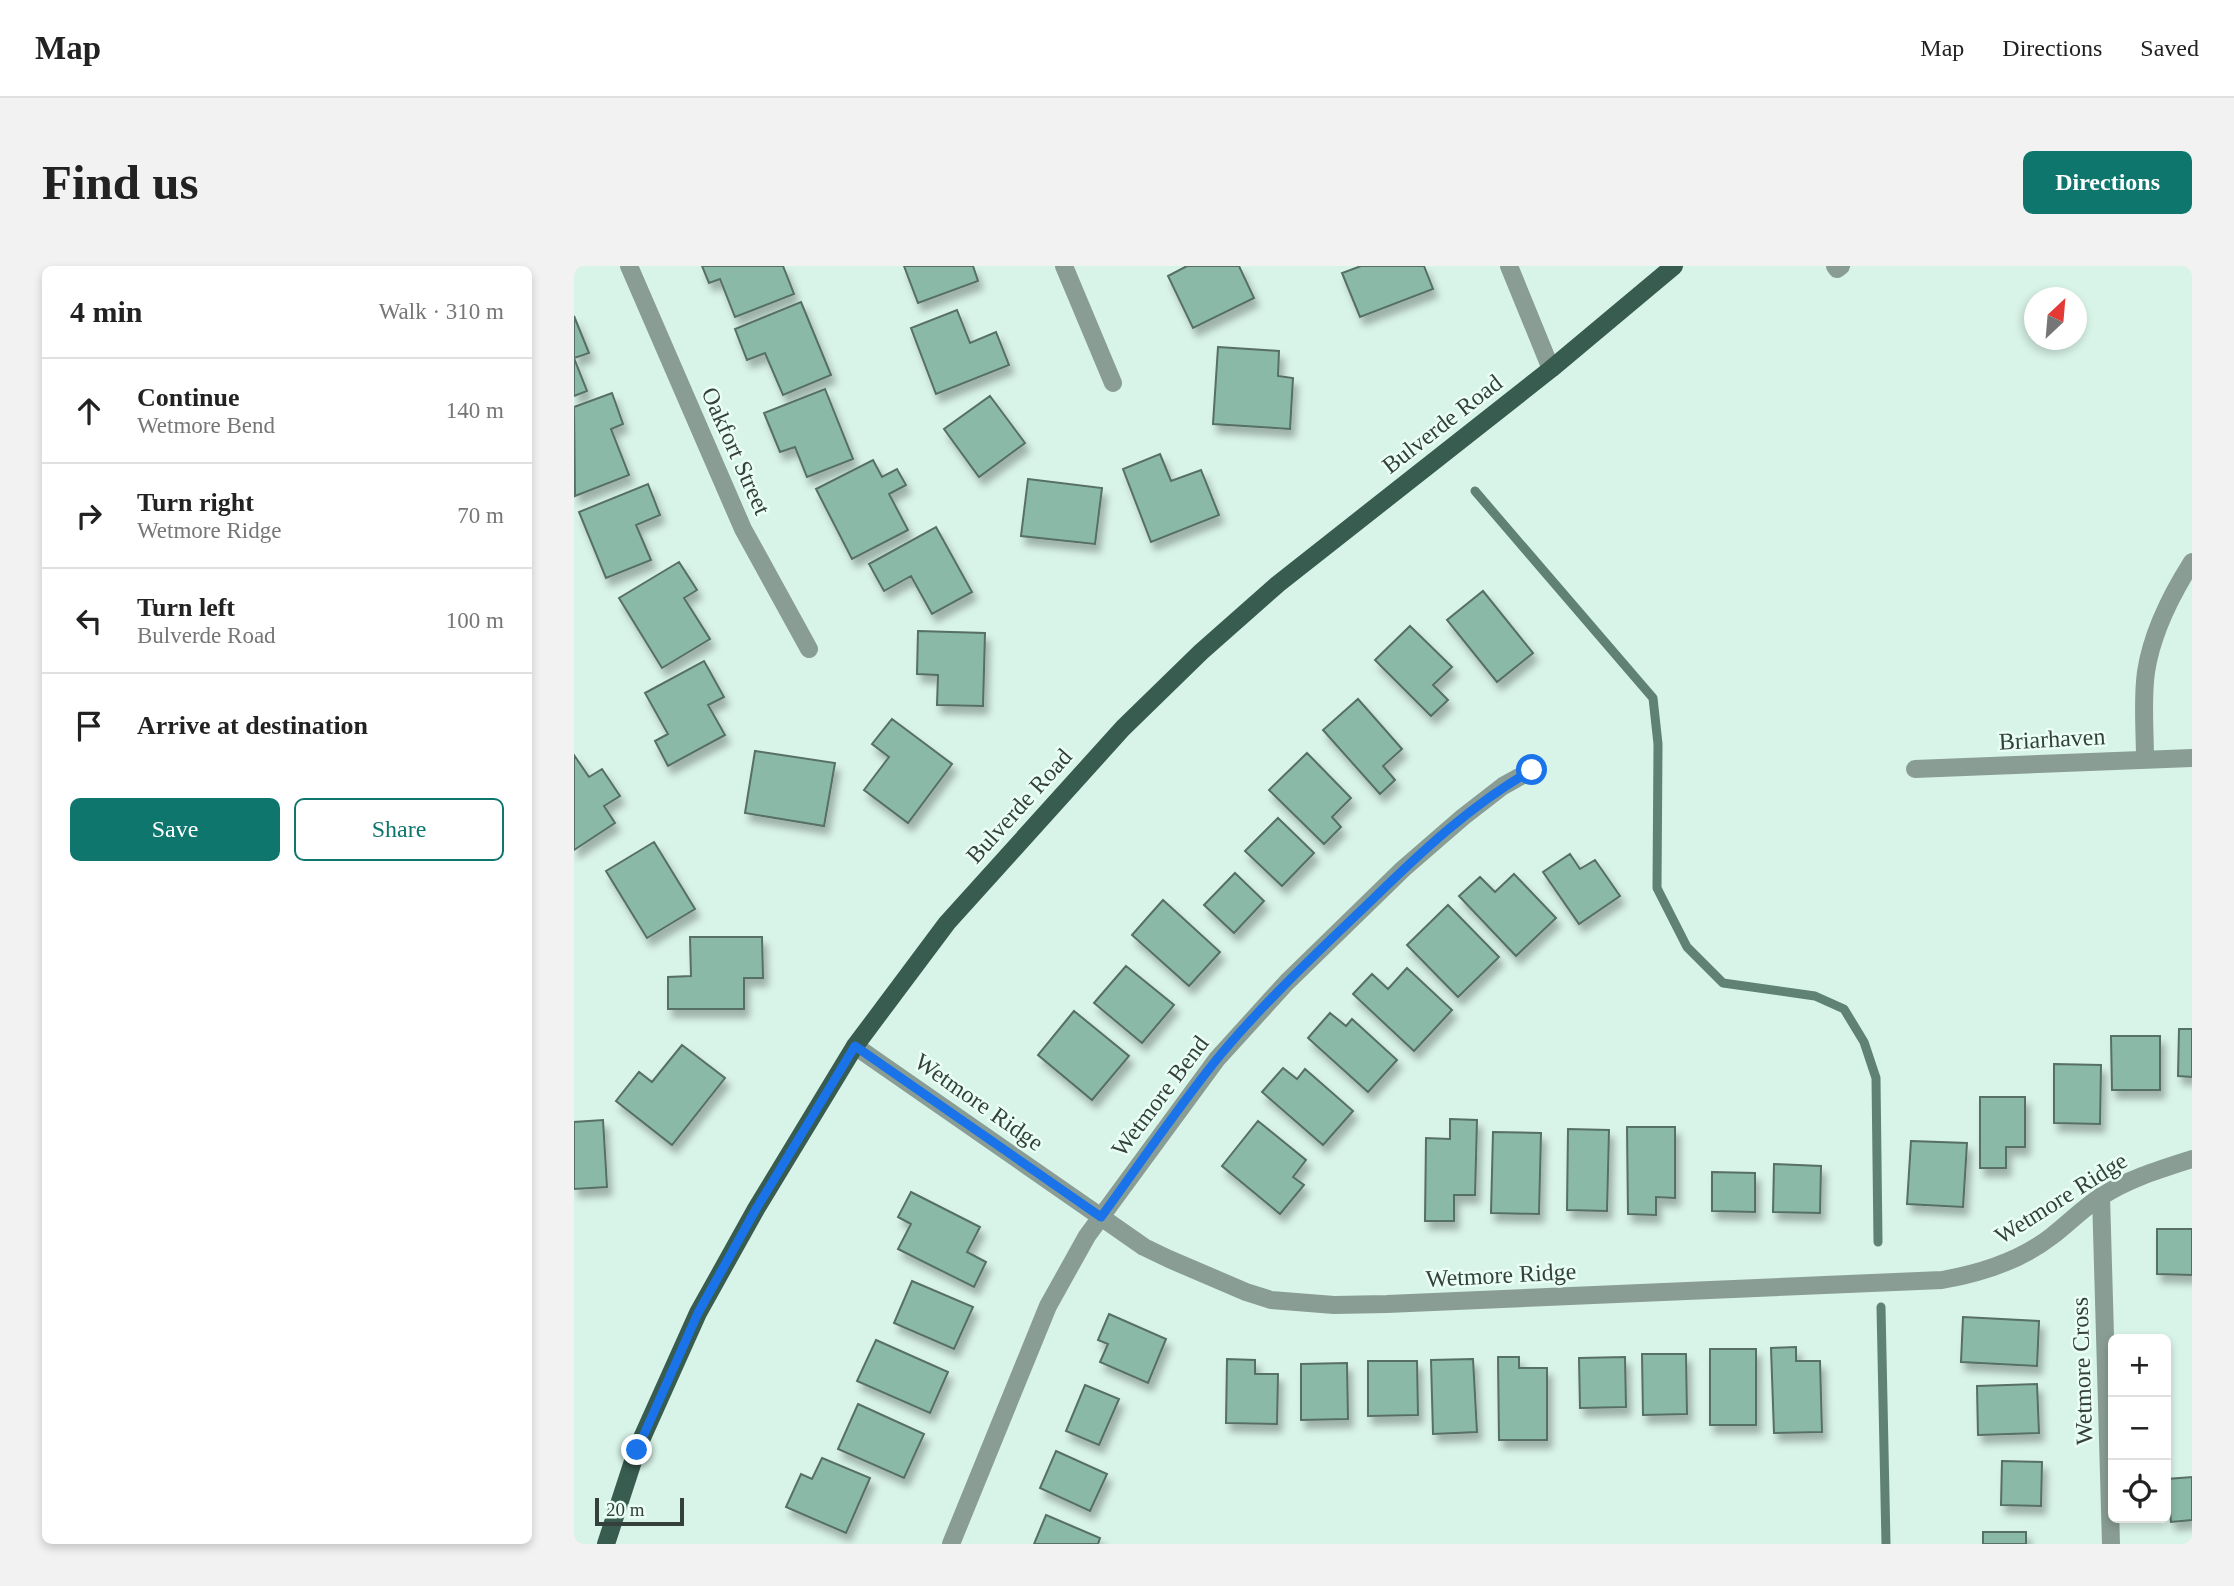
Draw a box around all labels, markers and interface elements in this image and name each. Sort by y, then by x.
text: Map [35,30,101,66]
text: Map [1920,35,1964,61]
text: Directions [2002,35,2102,61]
text: Saved [2140,35,2199,61]
button: Directions [2023,151,2192,214]
text: Find us [42,155,199,210]
north arrow [2024,287,2087,350]
text: 4 min [70,295,143,328]
text: Walk · 310 m [379,299,504,324]
street label: Bulverde Road [1377,369,1507,479]
text: Continue [137,383,240,412]
street label: Oakfort Street [696,383,776,519]
icon: ahead [70,392,108,430]
text: 140 m [446,398,504,423]
text: Wetmore Bend [137,413,275,438]
text: Turn right [137,488,254,517]
icon: right [70,497,108,535]
text: 70 m [457,503,504,528]
text: Wetmore Ridge [137,518,281,543]
text: Turn left [137,593,235,622]
icon: left [70,602,108,640]
text: 100 m [446,608,504,633]
text: Bulverde Road [137,623,276,648]
icon: arrive [70,707,108,745]
text: Arrive at destination [137,711,368,740]
street label: Briarhaven [1998,723,2106,755]
street label: Bulverde Road [961,744,1077,868]
route start [1516,754,1547,785]
button: Save [70,798,280,861]
button: Share [294,798,504,861]
street label: Wetmore Bend [1106,1031,1214,1161]
street label: Wetmore Ridge [910,1048,1048,1156]
street label: Wetmore Ridge [1990,1147,2132,1249]
street label: Wetmore Ridge [1425,1258,1577,1292]
street label: Wetmore Cross [2066,1297,2098,1445]
map controls [2108,1334,2171,1523]
button: + [2108,1334,2171,1397]
button: − [2108,1397,2171,1460]
route end [621,1434,652,1465]
button: locate [2108,1460,2171,1523]
scale bar [595,1495,684,1527]
text: 20 m [606,1499,645,1520]

